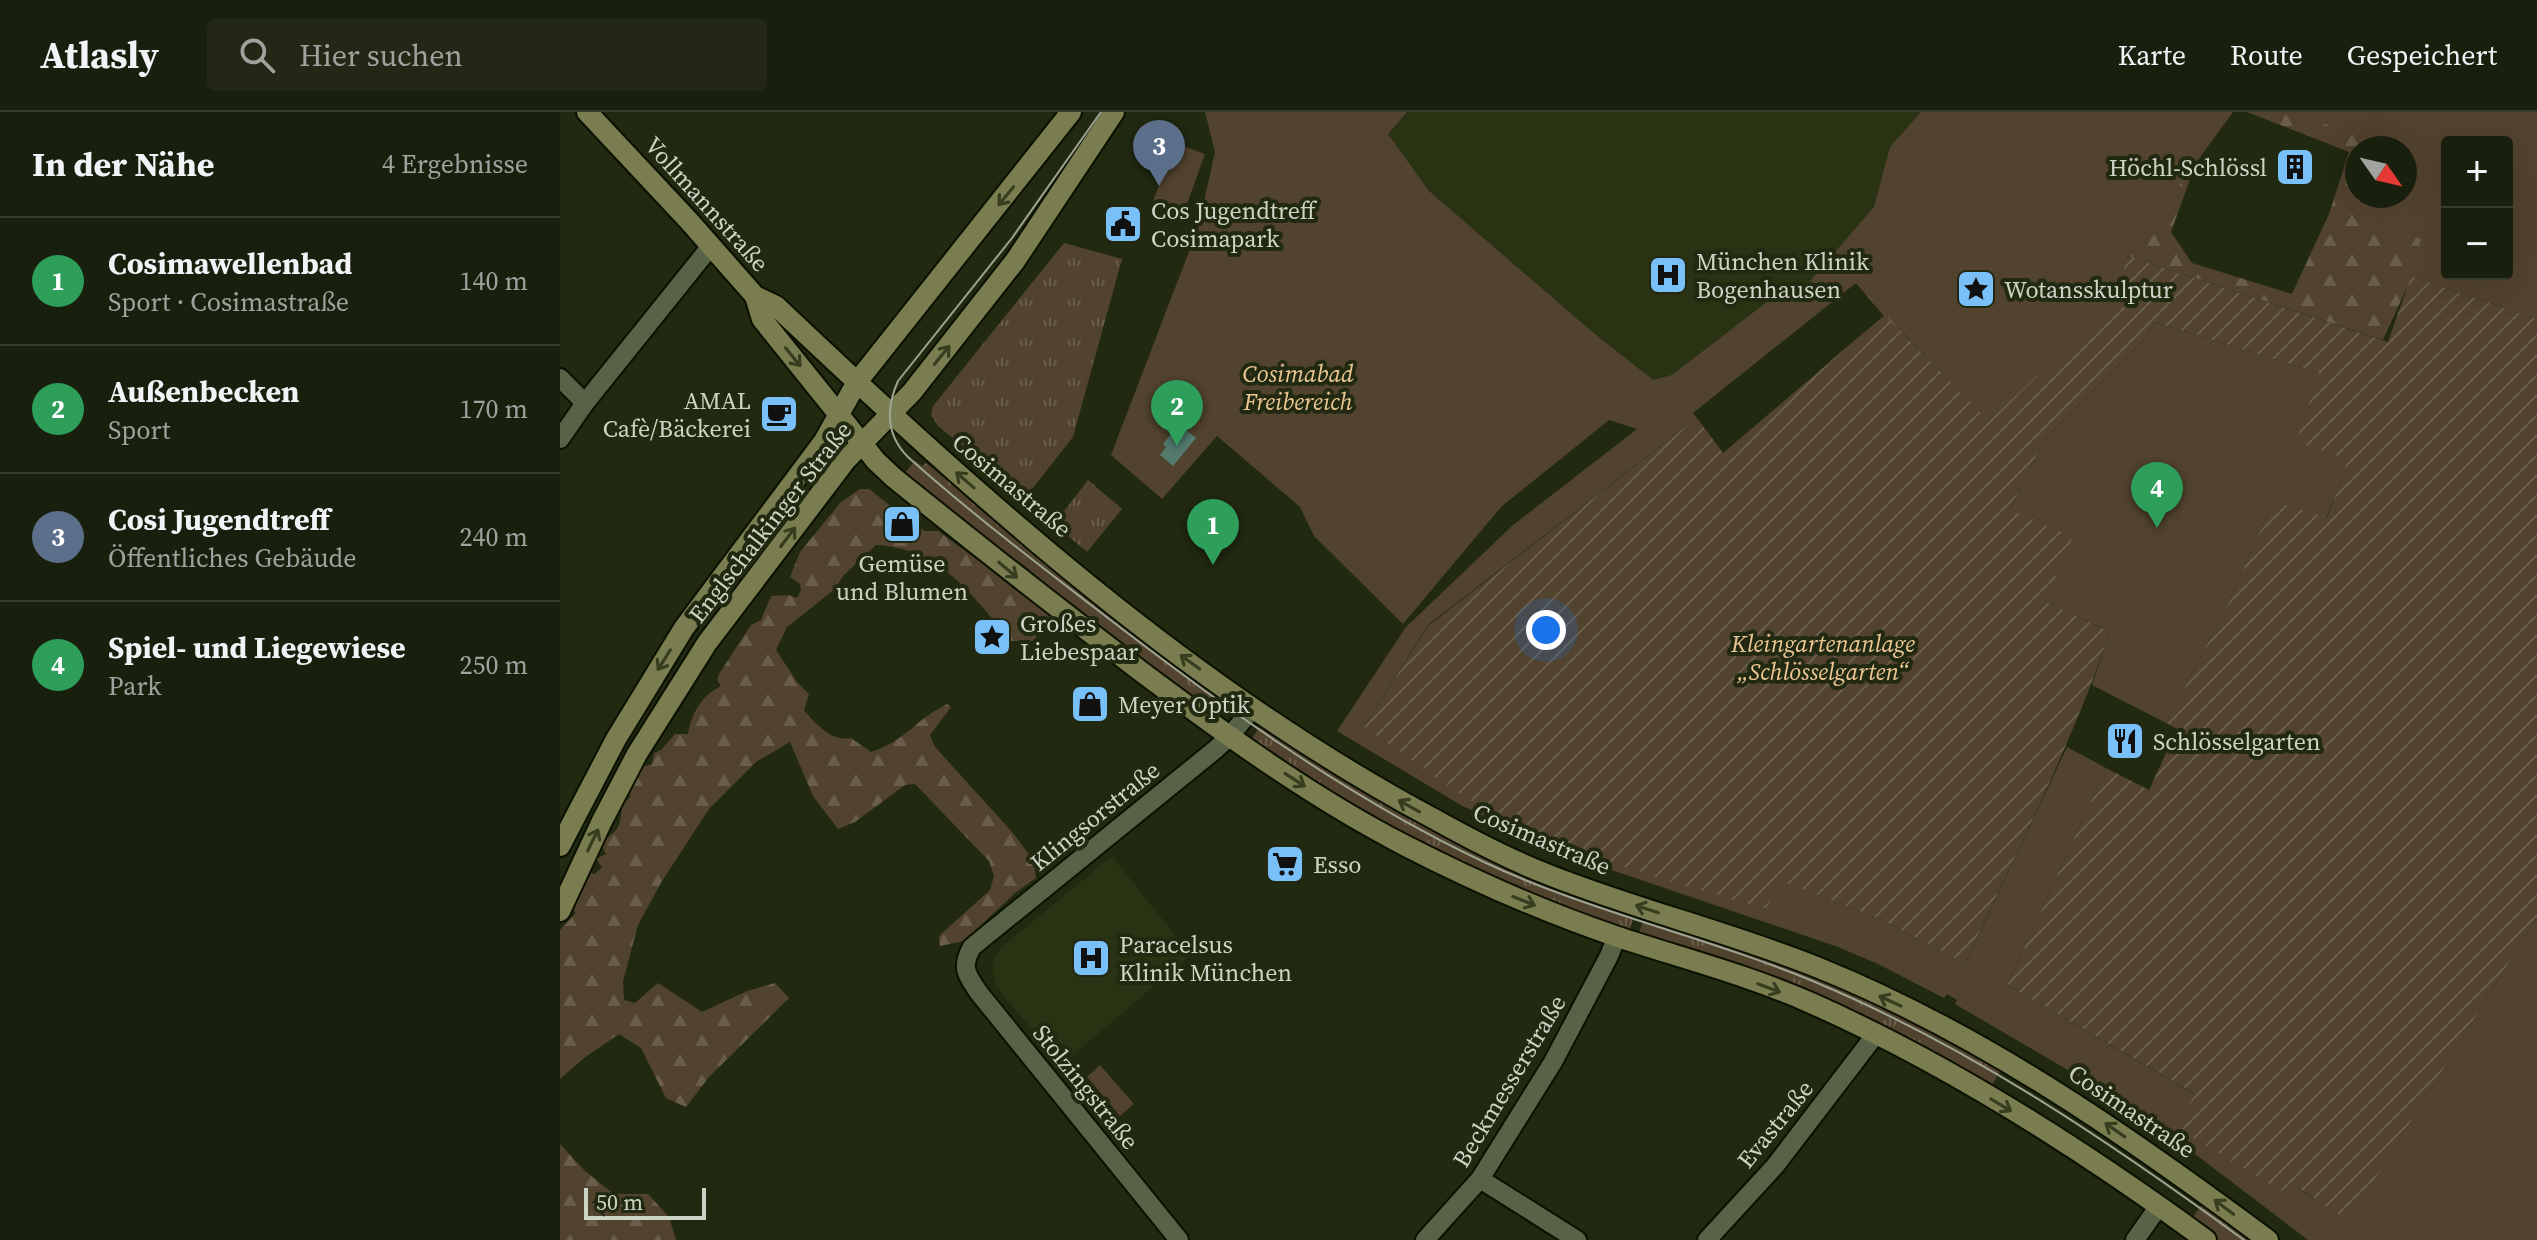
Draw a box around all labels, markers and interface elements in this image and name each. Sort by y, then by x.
search box [207,19,767,91]
text: Atlasly [40,29,159,81]
icon: search [235,33,279,77]
text: Hier suchen [299,35,463,76]
text: Karte [2118,36,2186,74]
text: Route [2230,36,2303,74]
text: Gespeichert [2347,36,2497,74]
pin: 3 [1133,120,1185,186]
street label: Vollmannstraße [637,129,777,279]
north arrow [2345,136,2417,208]
map controls [2441,136,2513,280]
button: + [2441,136,2513,208]
text: In der Nähe [32,141,215,187]
text: 4 Ergebnisse [382,146,528,182]
building icon: Höchl-Schlössl [2274,146,2316,188]
place label: Höchl-Schlössl [2109,151,2267,184]
one-way arrow [997,186,1015,206]
place label: Cos Jugendtreff Cosimapark [1151,194,1318,255]
public building icon: Cos Jugendtreff Cosimapark [1102,203,1144,245]
button: − [2441,208,2513,280]
text: Cosimawellenbad [108,243,352,284]
place label: München Klinik Bogenhausen [1696,245,1870,306]
hospital icon: München Klinik Bogenhausen [1647,254,1689,296]
text: 1 [51,263,65,299]
text: 140 m [460,263,528,299]
place icon: Wotansskulptur [1955,268,1997,310]
place label: Wotansskulptur [2004,273,2173,306]
text: Sport · Cosimastraße [108,284,349,320]
one-way arrow [933,345,951,366]
one-way arrow [784,346,802,367]
park label: Cosimabad Freibereich [1242,357,1354,418]
text: Außenbecken [108,371,300,412]
pin: 2 [1151,380,1203,446]
place label: AMAL Cafè/Bäckerei [603,384,751,445]
text: 2 [51,391,65,427]
text: 170 m [460,391,528,427]
cafe icon: AMAL Cafè/Bäckerei [758,393,800,435]
text: Sport [108,412,170,448]
street label: Englschalkinger Straße [681,414,859,630]
street label: Cosimastraße [945,425,1079,545]
pin: 4 [2131,462,2183,528]
one-way arrow [956,471,976,489]
text: Cosi Jugendtreff [108,499,330,540]
pin: 1 [1187,499,1239,565]
shop icon: Gemüse und Blumen [881,503,923,545]
text: 3 [51,519,65,555]
text: 240 m [460,519,528,555]
one-way arrow [780,527,797,548]
text: Öffentliches Gebäude [108,540,356,576]
place label: Gemüse und Blumen [836,547,968,608]
one-way arrow [997,561,1018,579]
place label: Großes Liebespaar [1020,607,1138,668]
your location [1526,610,1566,650]
place icon: Großes Liebespaar [971,616,1013,658]
text: Spiel- und Liegewiese [108,627,406,668]
park label: Kleingartenanlage „Schlösselgarten“ [1730,627,1915,688]
text: 4 [51,647,65,683]
text: 250 m [460,647,528,683]
one-way arrow [656,648,672,671]
one-way arrow [1179,654,1201,670]
text: Park [108,668,161,704]
shop icon: Meyer Optik [1069,683,1111,725]
place label: Meyer Optik [1118,688,1251,721]
restaurant icon: Schlösselgarten [2104,720,2146,762]
place label: Schlösselgarten [2153,725,2320,758]
street label: Klingsorstraße [1023,754,1167,878]
one-way arrow [1283,772,1306,788]
street label: Cosimastraße [1468,795,1616,883]
one-way arrow [1398,798,1421,814]
one-way arrow [585,829,601,853]
supermarket icon: Esso [1264,843,1306,885]
place label: Esso [1313,848,1361,881]
one-way arrow [1511,895,1536,910]
one-way arrow [1635,901,1661,916]
place label: Paracelsus Klinik München [1119,928,1292,989]
hospital icon: Paracelsus Klinik München [1070,937,1112,979]
one-way arrow [1757,981,1782,996]
street label: Beckmesserstraße [1445,989,1573,1173]
one-way arrow [1879,992,1903,1007]
street label: Stolzingstraße [1025,1018,1147,1156]
street label: Cosimastraße [2062,1056,2202,1166]
street label: Evastraße [1729,1073,1821,1175]
one-way arrow [1989,1097,2012,1113]
one-way arrow [2105,1122,2127,1138]
scale bar [584,1184,706,1220]
text: 50 m [596,1187,643,1217]
one-way arrow [2214,1199,2235,1216]

